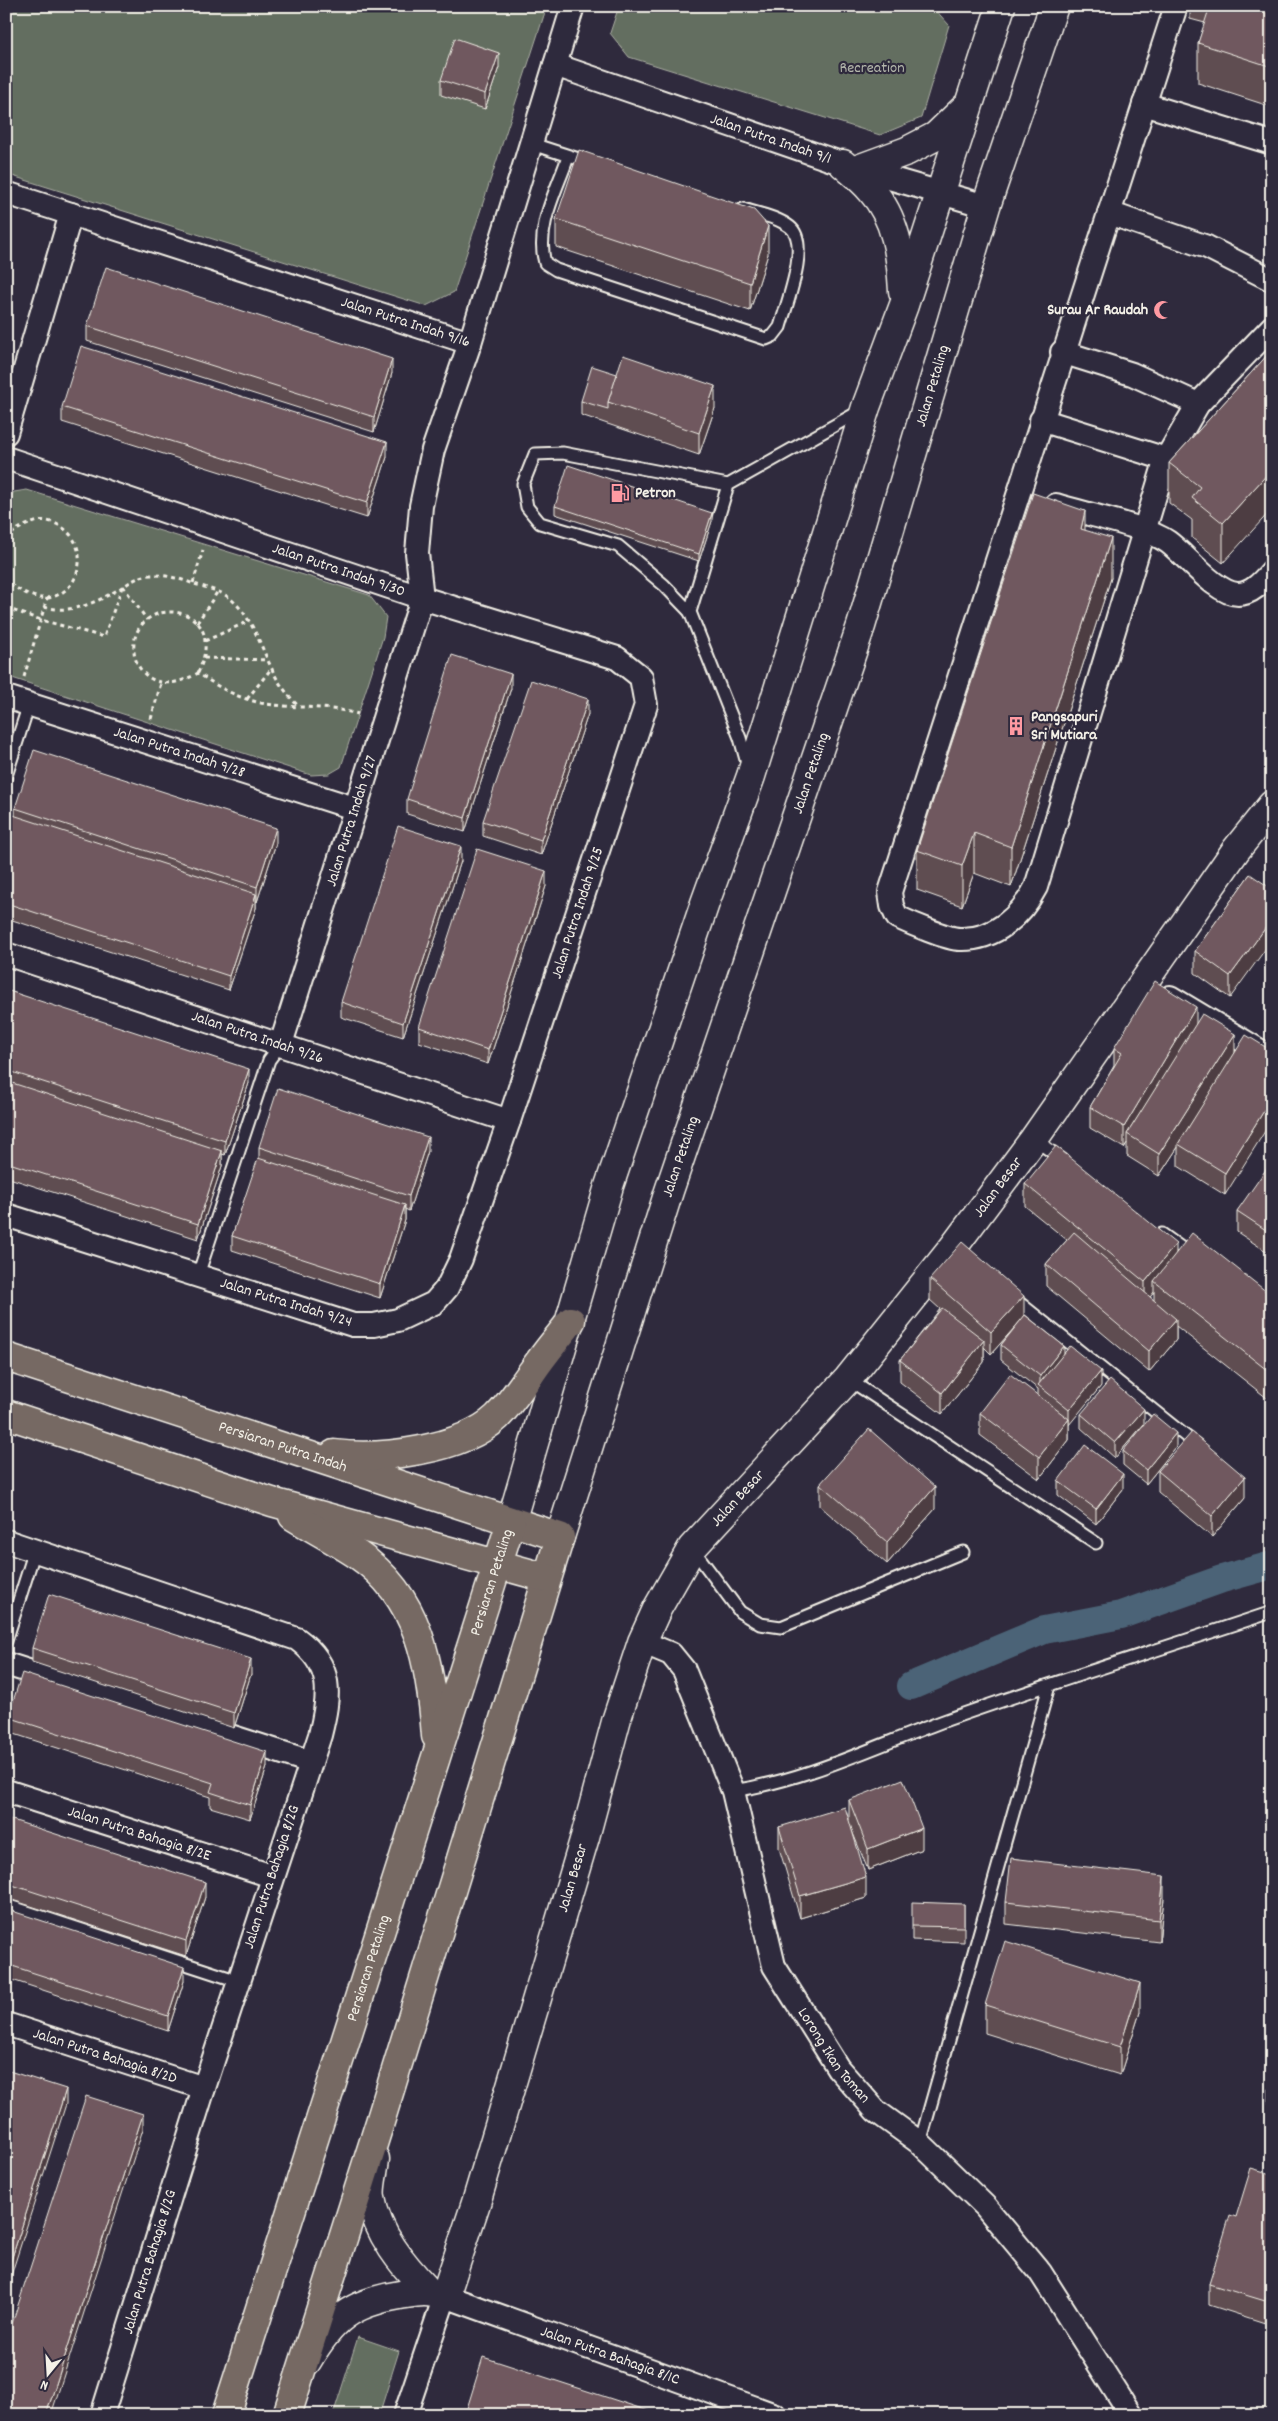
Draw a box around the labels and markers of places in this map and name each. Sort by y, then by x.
place label: Surau Ar Raudah [1047,299,1148,322]
mosque icon: Surau Ar Raudah [1152,299,1174,321]
fuel station icon: Petron [609,482,631,504]
place label: Petron [635,482,676,505]
place label: Pangsapuri Sri Mutiara [1031,706,1098,747]
building icon: Pangsapuri Sri Mutiara [1005,715,1027,737]

